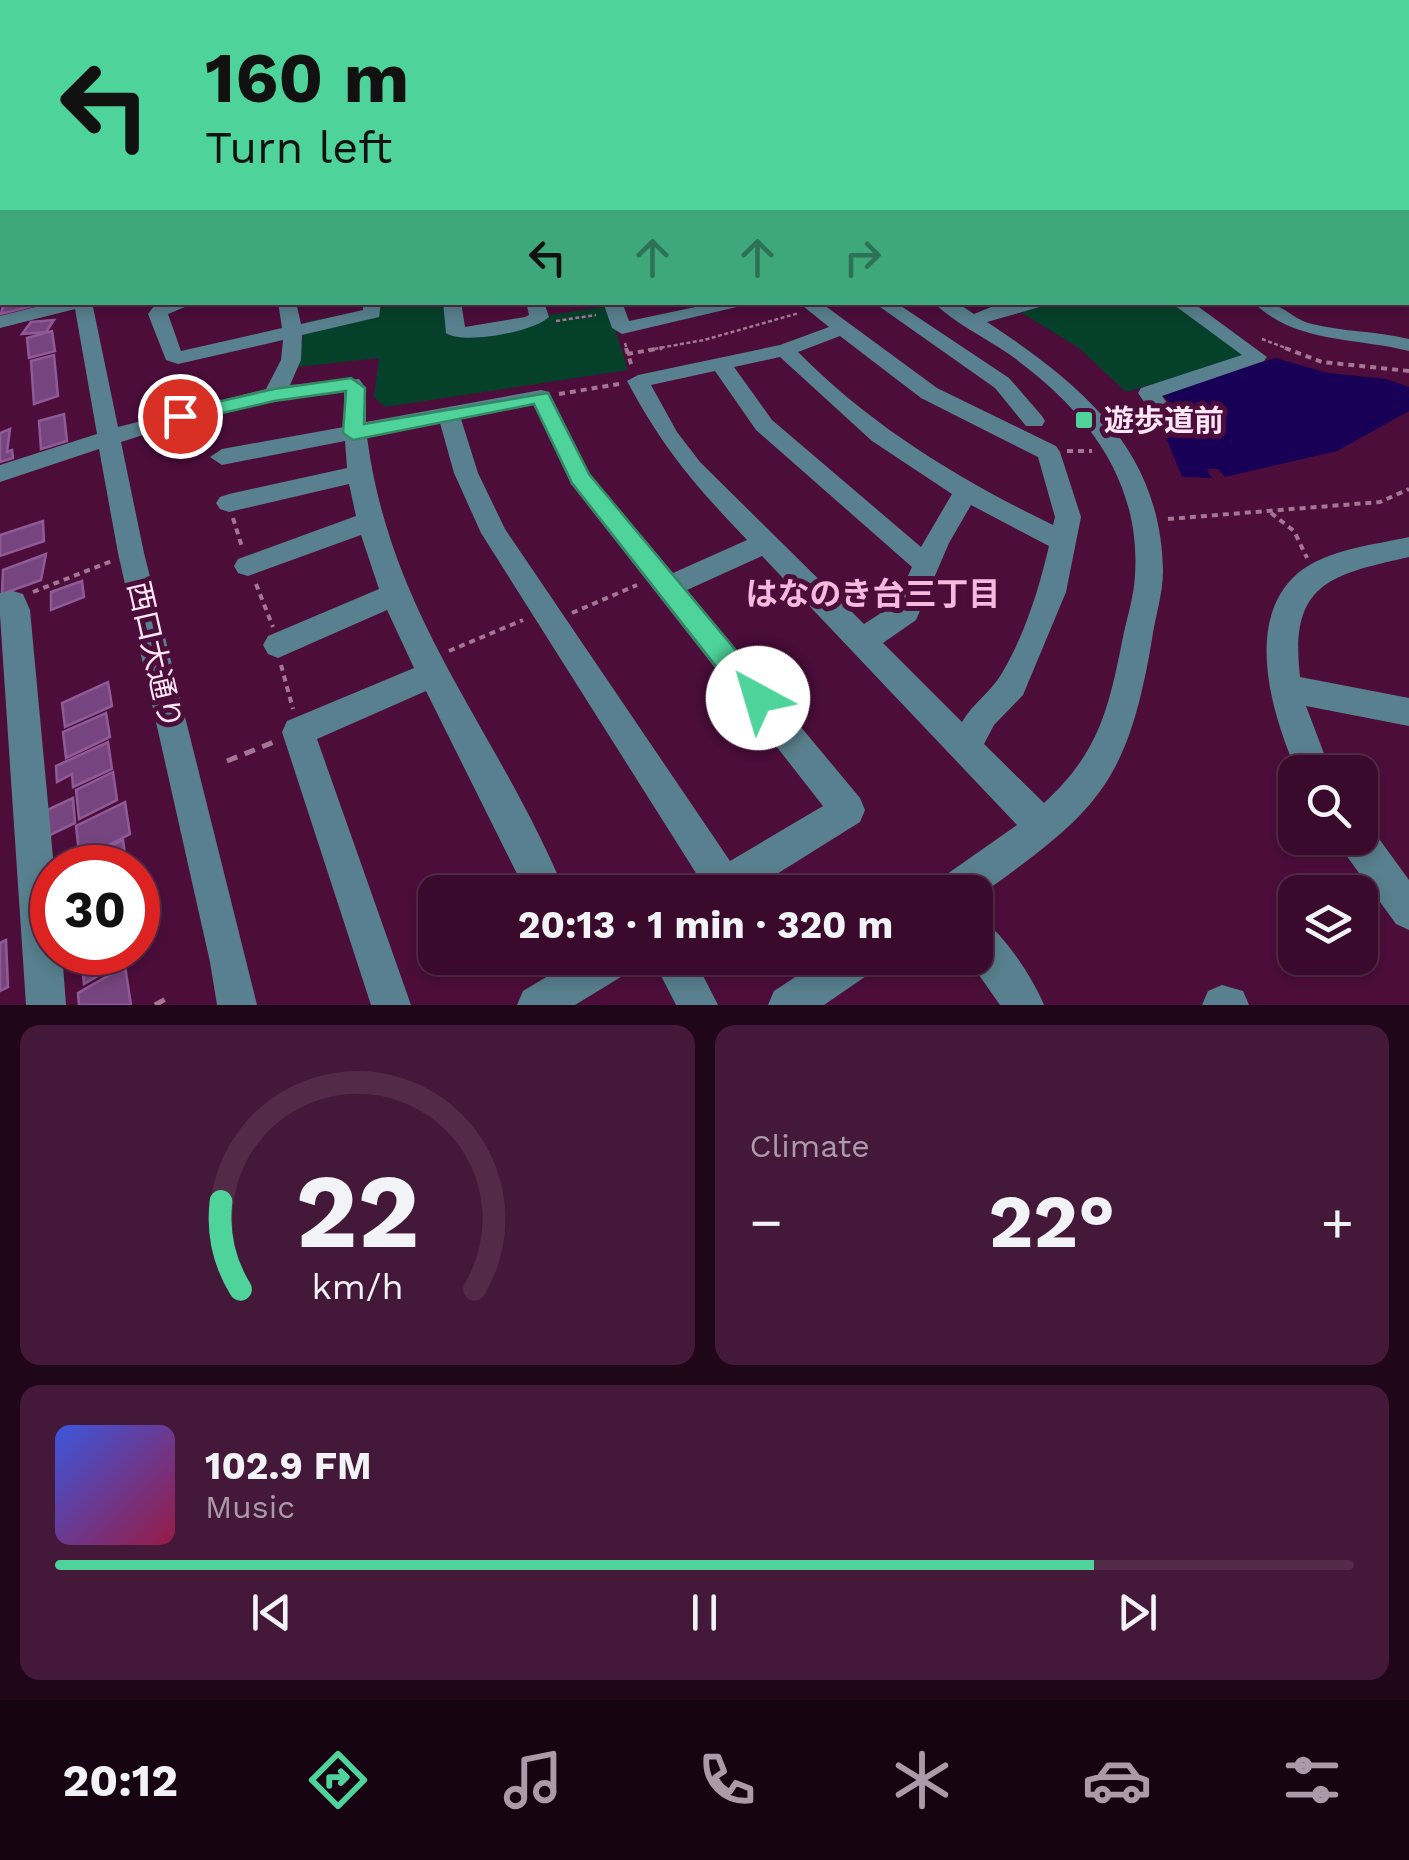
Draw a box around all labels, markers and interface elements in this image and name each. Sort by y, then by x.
text: 160 m [205,37,409,119]
icon: left [40,40,170,170]
text: Turn left [205,121,392,174]
icon: left [520,230,575,285]
icon: ahead [625,230,680,285]
icon: ahead [730,230,785,285]
icon: right [835,230,890,285]
pin [138,374,223,459]
icon: arrive [153,389,208,444]
place label: 遊歩道前 [1104,403,1224,438]
marker: 遊歩道前 [1073,409,1095,431]
district label: はなのき台三丁目 [745,575,1001,613]
street label: 西口大通り [121,578,189,732]
position arrow [706,646,810,750]
map controls [1278,755,1378,975]
button: search [1278,755,1378,855]
speed limit sign: 30 [30,845,160,975]
button: layers [1278,875,1378,975]
text: 20:13 · 1 min · 320 m [518,903,893,947]
text: Climate [750,1127,870,1165]
text: 22 [295,1150,419,1272]
text: 22° [988,1177,1115,1265]
text: − [750,1190,783,1254]
text: + [1321,1190,1354,1254]
text: km/h [311,1266,403,1308]
text: 102.9 FM [205,1444,372,1488]
text: Music [205,1488,295,1526]
icon: previous [244,1585,299,1640]
icon: pause [677,1585,732,1640]
icon: next [1110,1585,1165,1640]
icon: directions [303,1745,373,1815]
icon: music [498,1745,568,1815]
icon: phone [692,1745,762,1815]
icon: climate [887,1745,957,1815]
icon: car [1082,1745,1152,1815]
icon: filters [1277,1745,1347,1815]
text: 20:12 [62,1754,178,1807]

